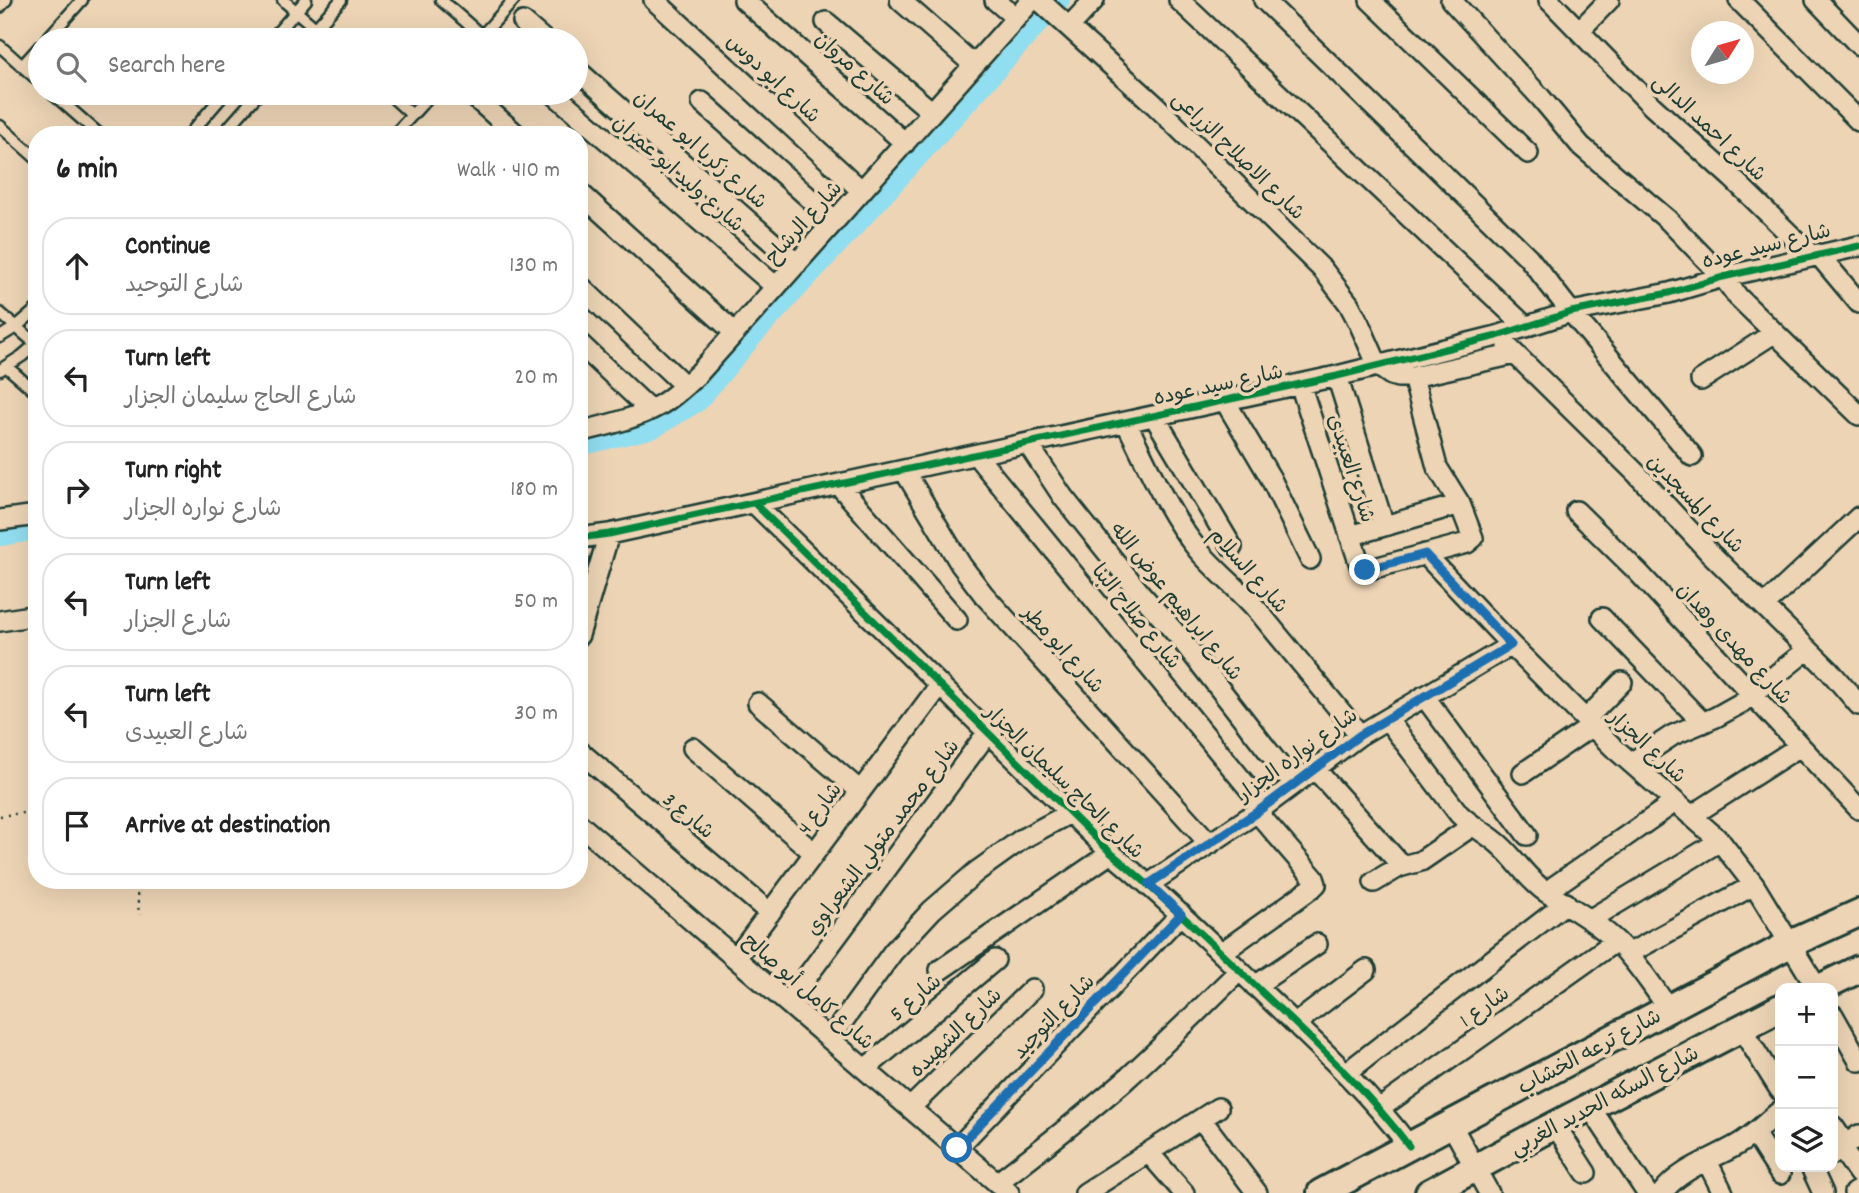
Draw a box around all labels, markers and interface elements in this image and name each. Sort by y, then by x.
north arrow [1691,21,1754,84]
street label: شارع مروان [806,26,900,114]
search box [28,28,588,105]
street label: شارع ابو دوس [718,28,826,132]
icon: search [52,48,90,86]
text: Search here [108,48,226,85]
street label: شارع احمد الدالى [1644,68,1772,190]
street label: شارع زكريا ابو عمران [626,85,773,218]
street label: شارع الاصلاح الزراعى [1164,86,1310,229]
street label: شارع وليد ابو عمران [604,109,750,241]
text: 6 min [56,150,118,193]
text: Walk · 410 m [457,155,560,188]
street label: شارع الرشاح [759,175,851,273]
street label: شارع سيد عوده [1699,217,1834,278]
text: Continue [125,229,210,266]
icon: ahead [58,247,96,285]
text: 130 m [509,250,558,283]
text: شارع التوحيد [125,270,243,303]
text: Turn left [125,341,211,378]
icon: left [58,359,96,397]
street label: شارع سيد عوده [1151,359,1286,415]
text: 20 m [514,362,558,395]
text: شارع الحاج سليمان الجزار [125,382,357,415]
street label: شارع العبيدى [1318,411,1381,527]
street label: شارع المسجدين [1638,448,1749,562]
text: Turn right [125,453,222,490]
icon: right [58,471,96,509]
text: 180 m [510,474,558,507]
text: شارع نواره الجزار [125,494,281,527]
street label: شارع ابراهيم عوض الله [1101,517,1248,689]
street label: شارع السلام [1200,522,1294,622]
route end [1349,554,1380,585]
street label: شارع صلاح البنا [1083,559,1187,677]
text: Turn left [125,565,211,602]
street label: شارع مهدى وهدان [1668,577,1798,713]
icon: left [58,583,96,621]
text: 50 m [514,586,558,619]
street label: شارع ابو مطر [1013,599,1110,702]
text: شارع الجزار [125,606,231,639]
text: Turn left [125,677,211,714]
icon: left [58,695,96,733]
text: 30 m [514,698,558,731]
street label: شارع الحاج سليمان الجزار [975,698,1149,867]
street label: شارع نواره الجزار [1231,702,1365,812]
street label: شارع الجزار [1599,703,1692,792]
text: شارع العبيدى [125,718,248,751]
street label: شارع محمد متولي الشعراوي [800,734,969,944]
street label: شارع 4 [792,777,851,842]
street label: شارع 3 [655,787,720,848]
icon: arrive [58,807,96,845]
text: Arrive at destination [125,808,330,845]
street label: شارع كامل أبو صالح [735,928,879,1059]
street label: شارع 5 [884,969,950,1030]
street label: شارع التوحيد [1007,969,1104,1067]
street label: شارع 1 [1455,980,1517,1036]
street label: شارع الشهيده [904,982,1010,1086]
map controls [1775,983,1838,1172]
button: + [1775,983,1838,1046]
street label: شارع ترعه الخشاب [1513,1003,1667,1104]
street label: شارع السكه الحديد الغربي [1506,1040,1706,1166]
button: − [1775,1046,1838,1109]
button: layers [1775,1109,1838,1172]
route start [941,1132,972,1163]

